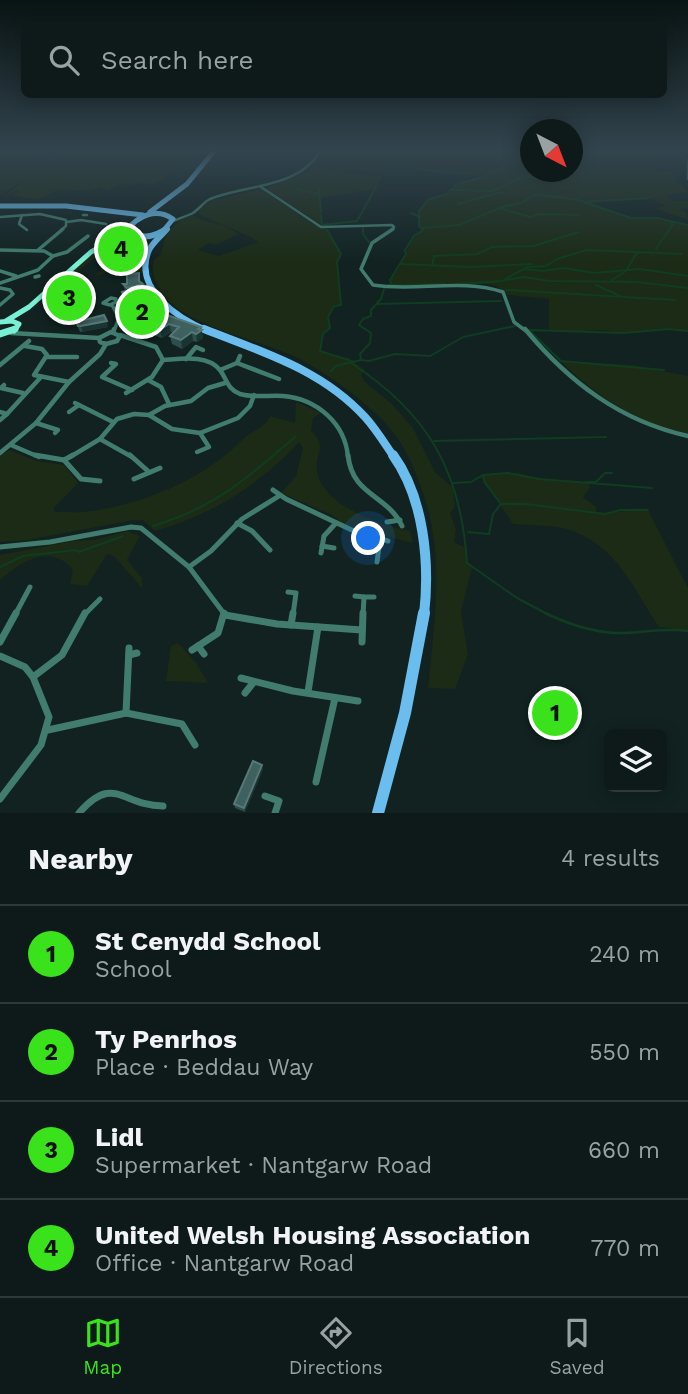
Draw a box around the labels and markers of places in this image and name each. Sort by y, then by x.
pin: 4 [98,223,144,275]
pin: 3 [46,272,92,324]
pin: 2 [119,286,165,338]
pin: 1 [532,687,578,739]

